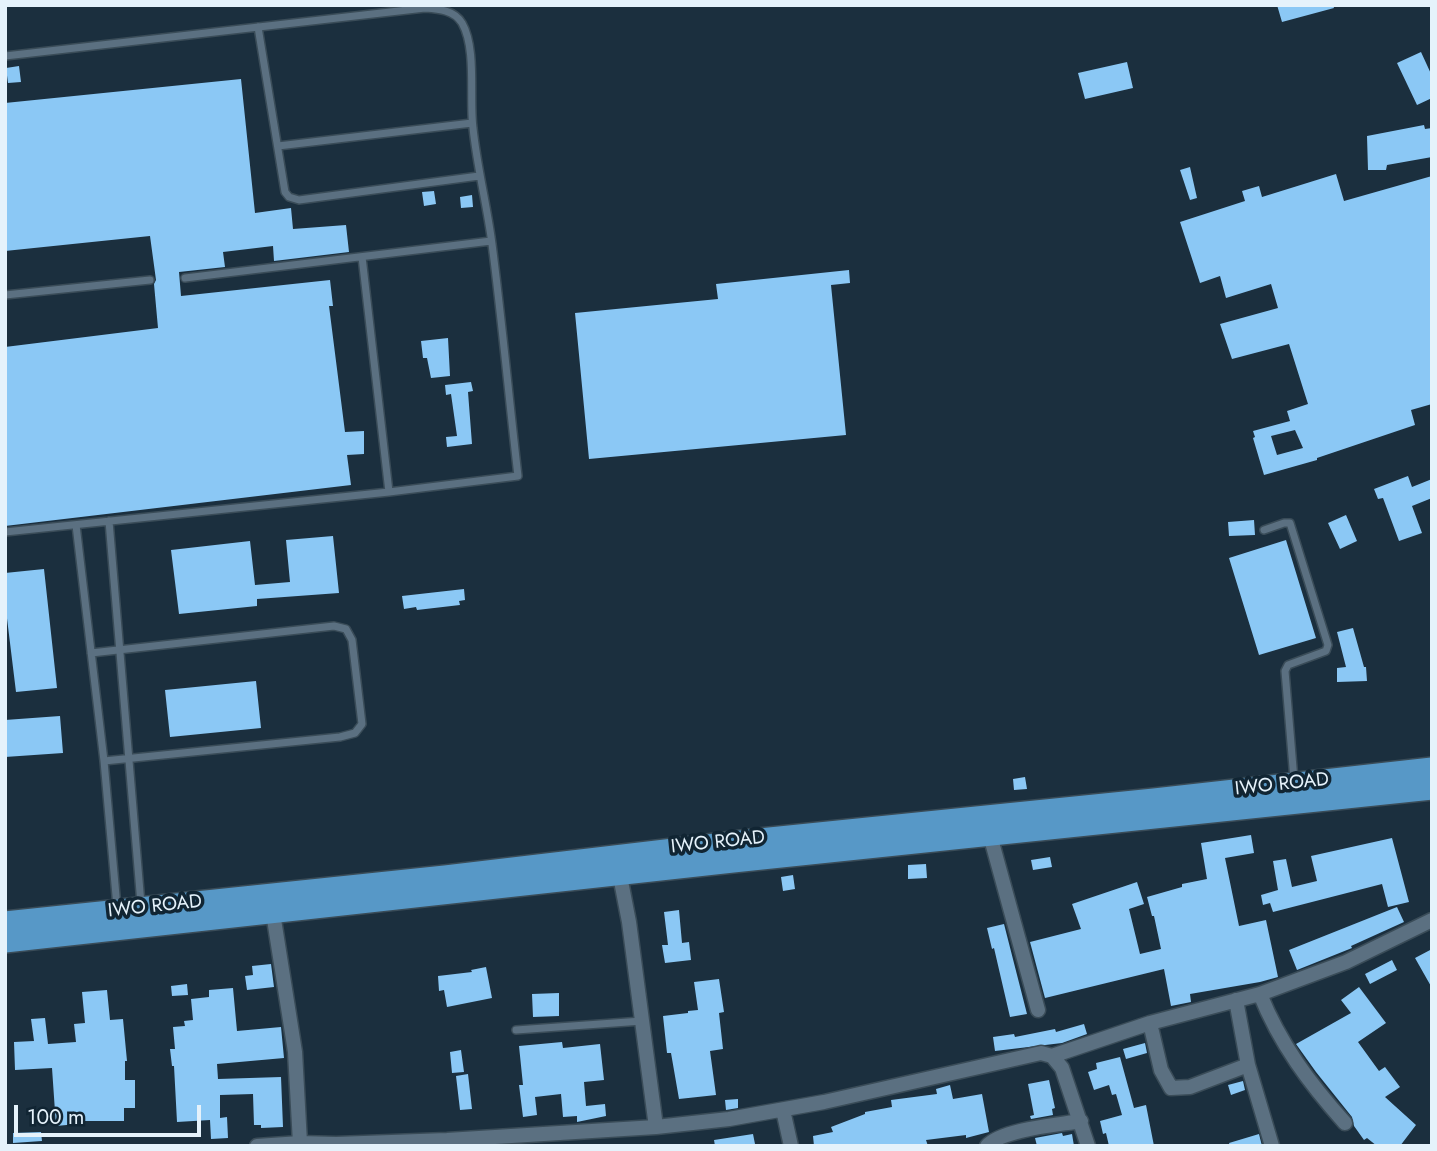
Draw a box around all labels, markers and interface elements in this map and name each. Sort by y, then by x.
street label: IWO ROAD [1234,769,1330,801]
street label: IWO ROAD [670,827,766,859]
street label: IWO ROAD [107,891,203,923]
scale bar [18,1092,205,1136]
text: 100 m [27,1102,84,1132]

